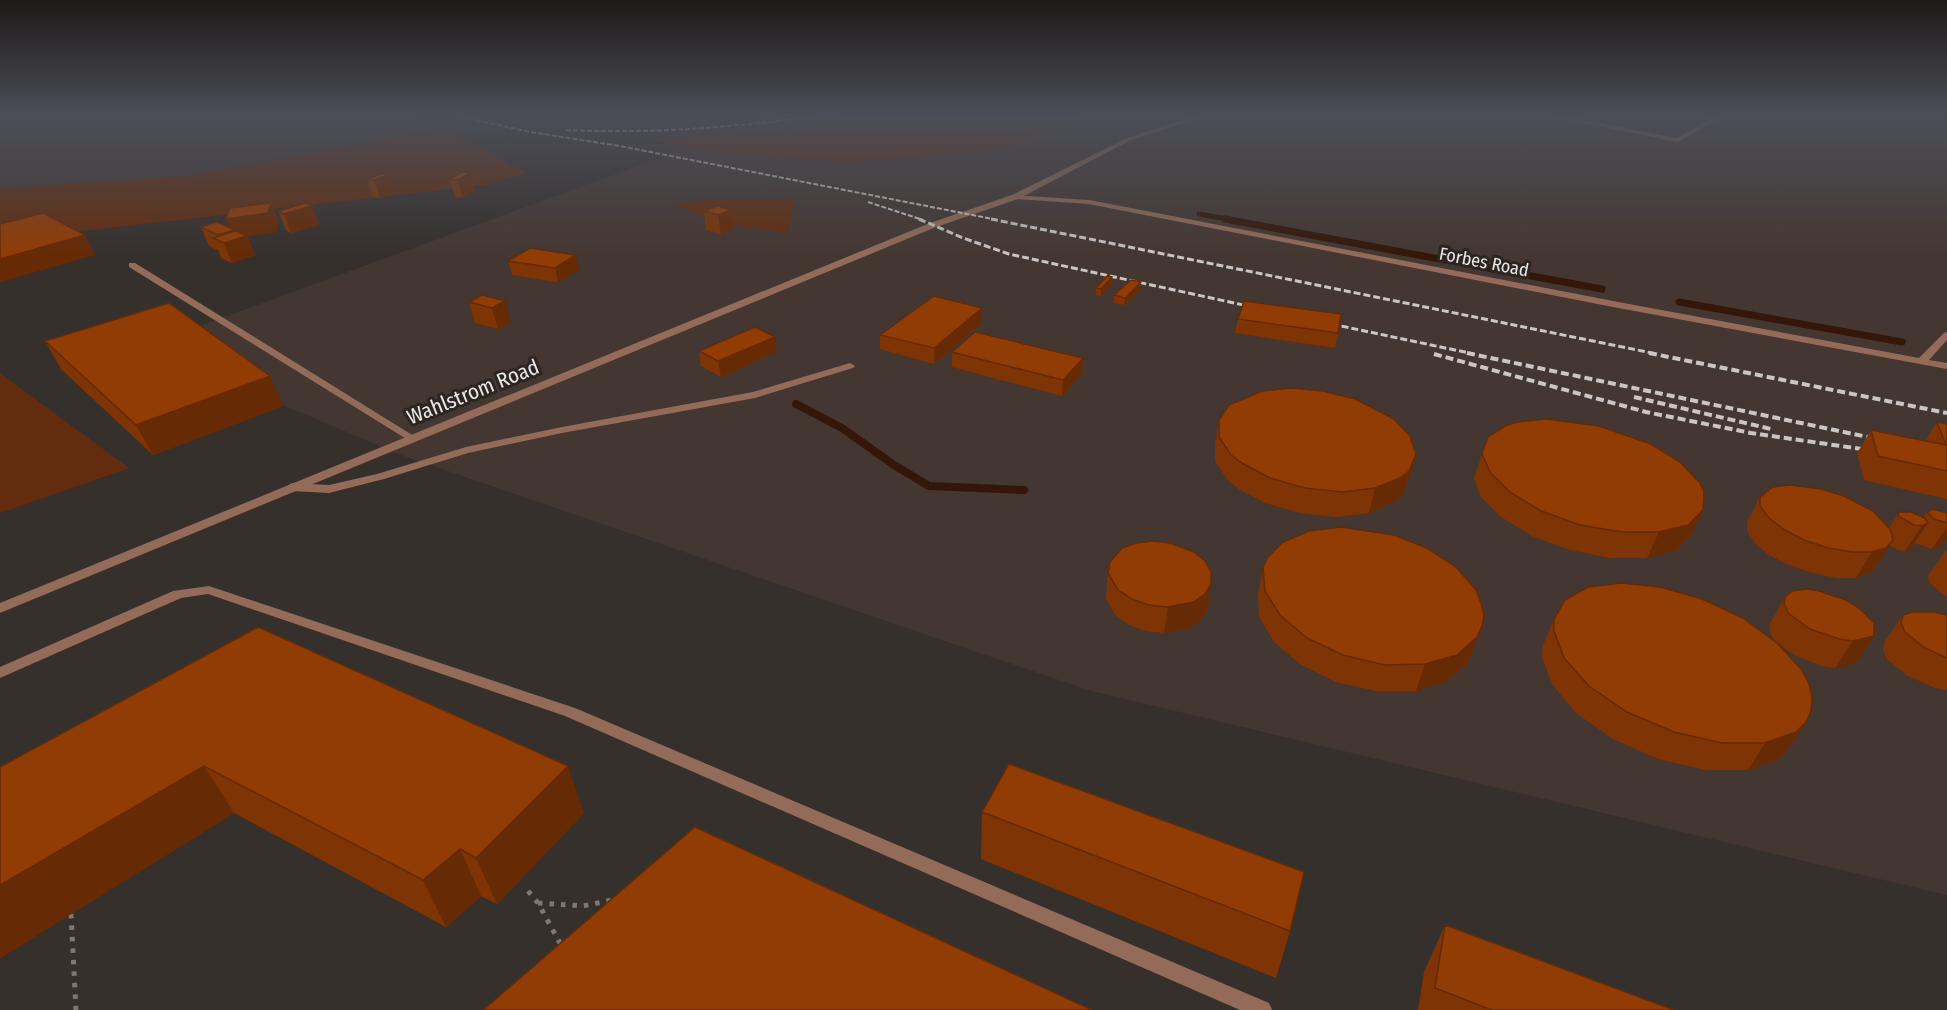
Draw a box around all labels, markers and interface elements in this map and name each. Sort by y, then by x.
street label: Forbes Road [1437,243,1531,281]
street label: Wahlstrom Road [403,354,543,430]

